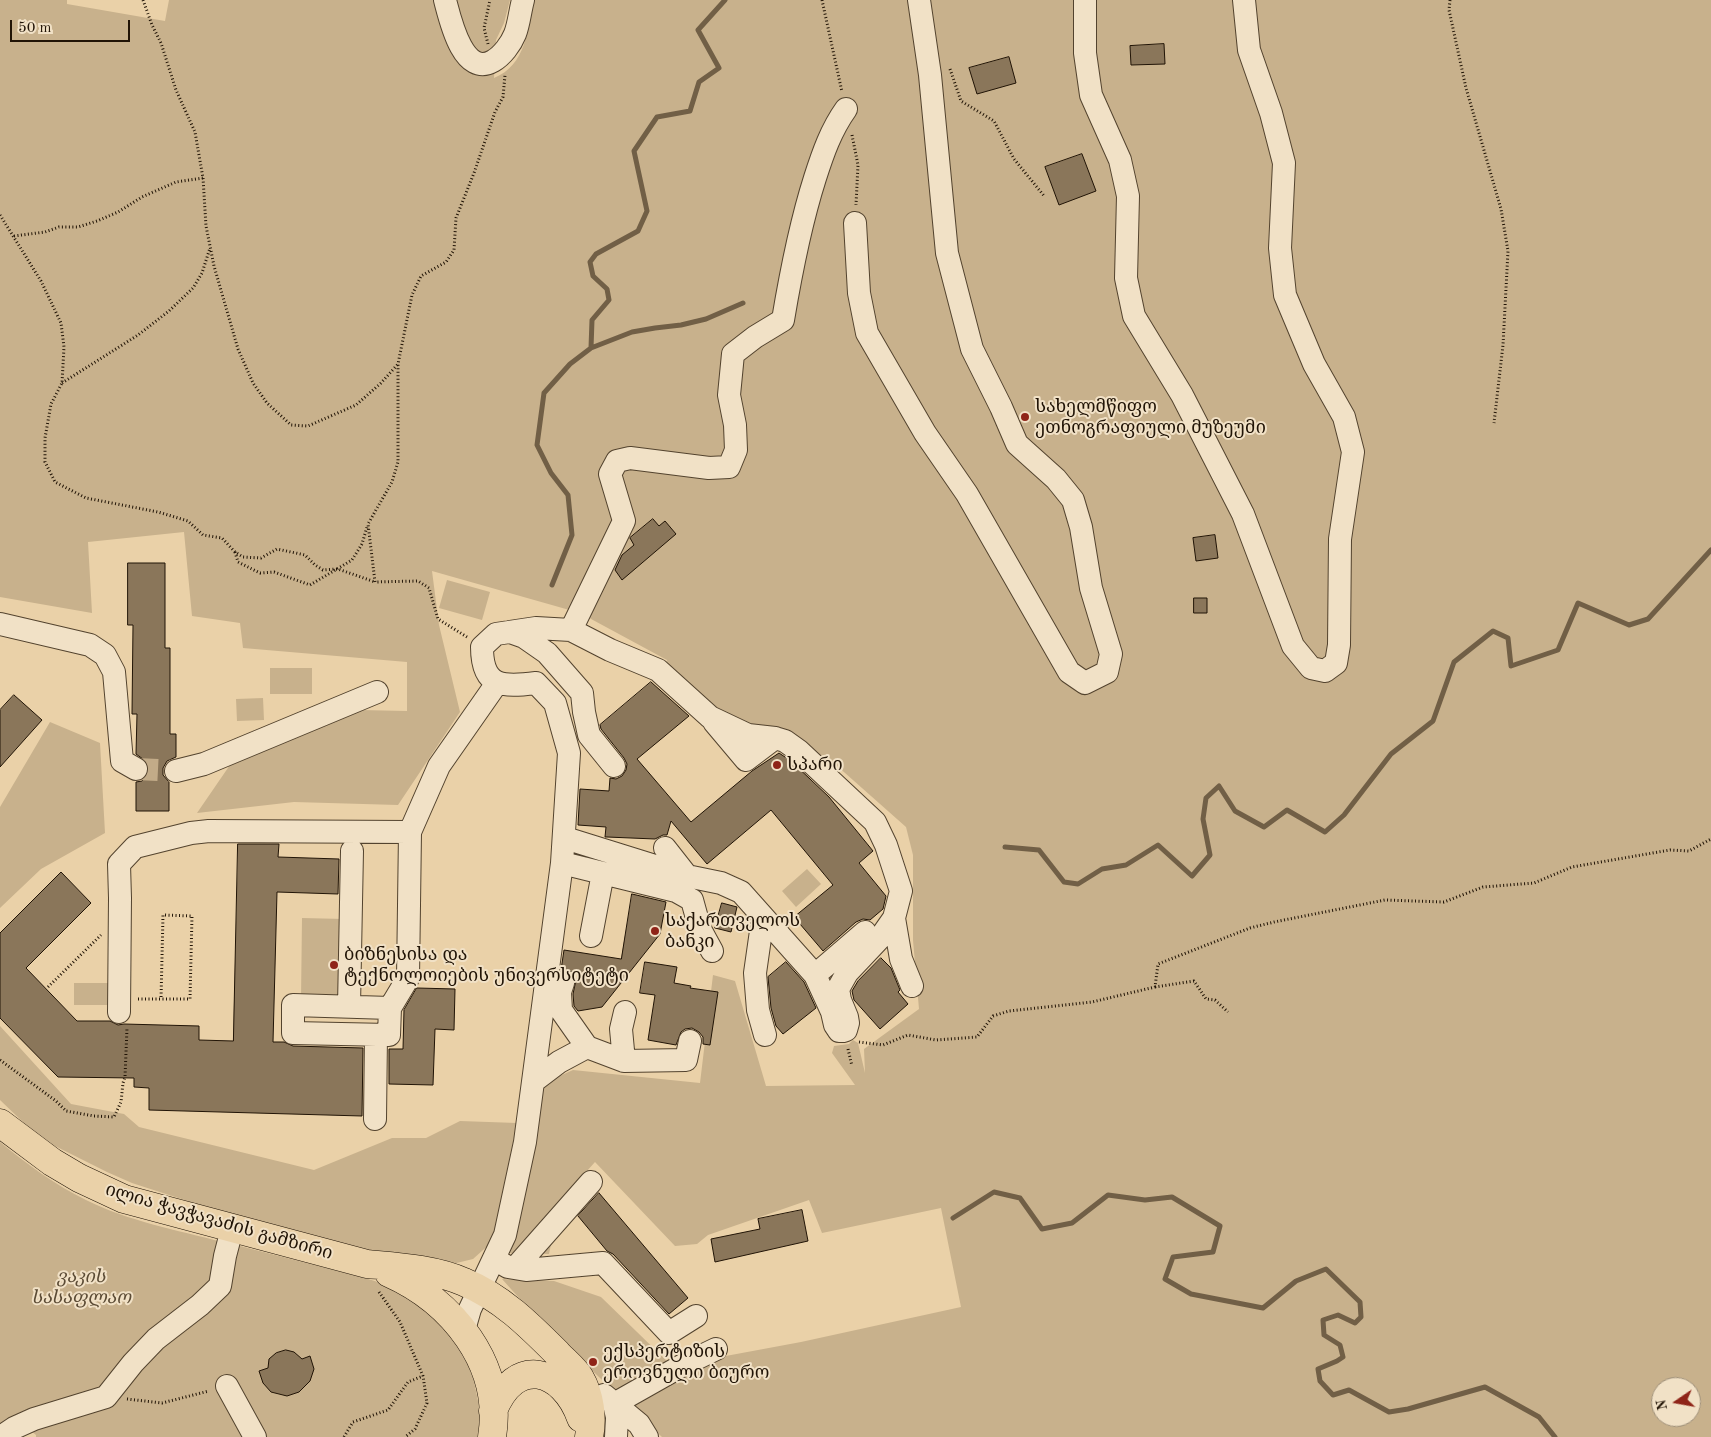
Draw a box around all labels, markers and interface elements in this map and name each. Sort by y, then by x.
scale bar [12,10,132,42]
text: 50 m [18,21,52,36]
place label: სახელმწიფო ეთნოგრაფიული მუზეუმი [1035,396,1266,438]
marker: სახელმწიფო ეთნოგრაფიული მუზეუმი [1019,411,1031,423]
place label: სპარი [787,754,843,776]
marker: სპარი [771,759,783,771]
place label: საქართველოს ბანკი [665,910,800,952]
marker: საქართველოს ბანკი [649,925,661,937]
place label: ბიზნესისა და ტექნოლოიების უნივერსიტეტი [344,944,629,986]
marker: ბიზნესისა და ტექნოლოიების უნივერსიტეტი [328,959,340,971]
street label: ილია ჭავჭავაძის გამზირი [103,1179,335,1265]
park label: ვაკის სასაფლაო [31,1266,131,1308]
place label: ექსპერტიზის ეროვნული ბიურო [603,1341,769,1384]
marker: ექსპერტიზის ეროვნული ბიურო [587,1356,599,1368]
north arrow [1651,1377,1701,1427]
text: N [1654,1398,1670,1412]

